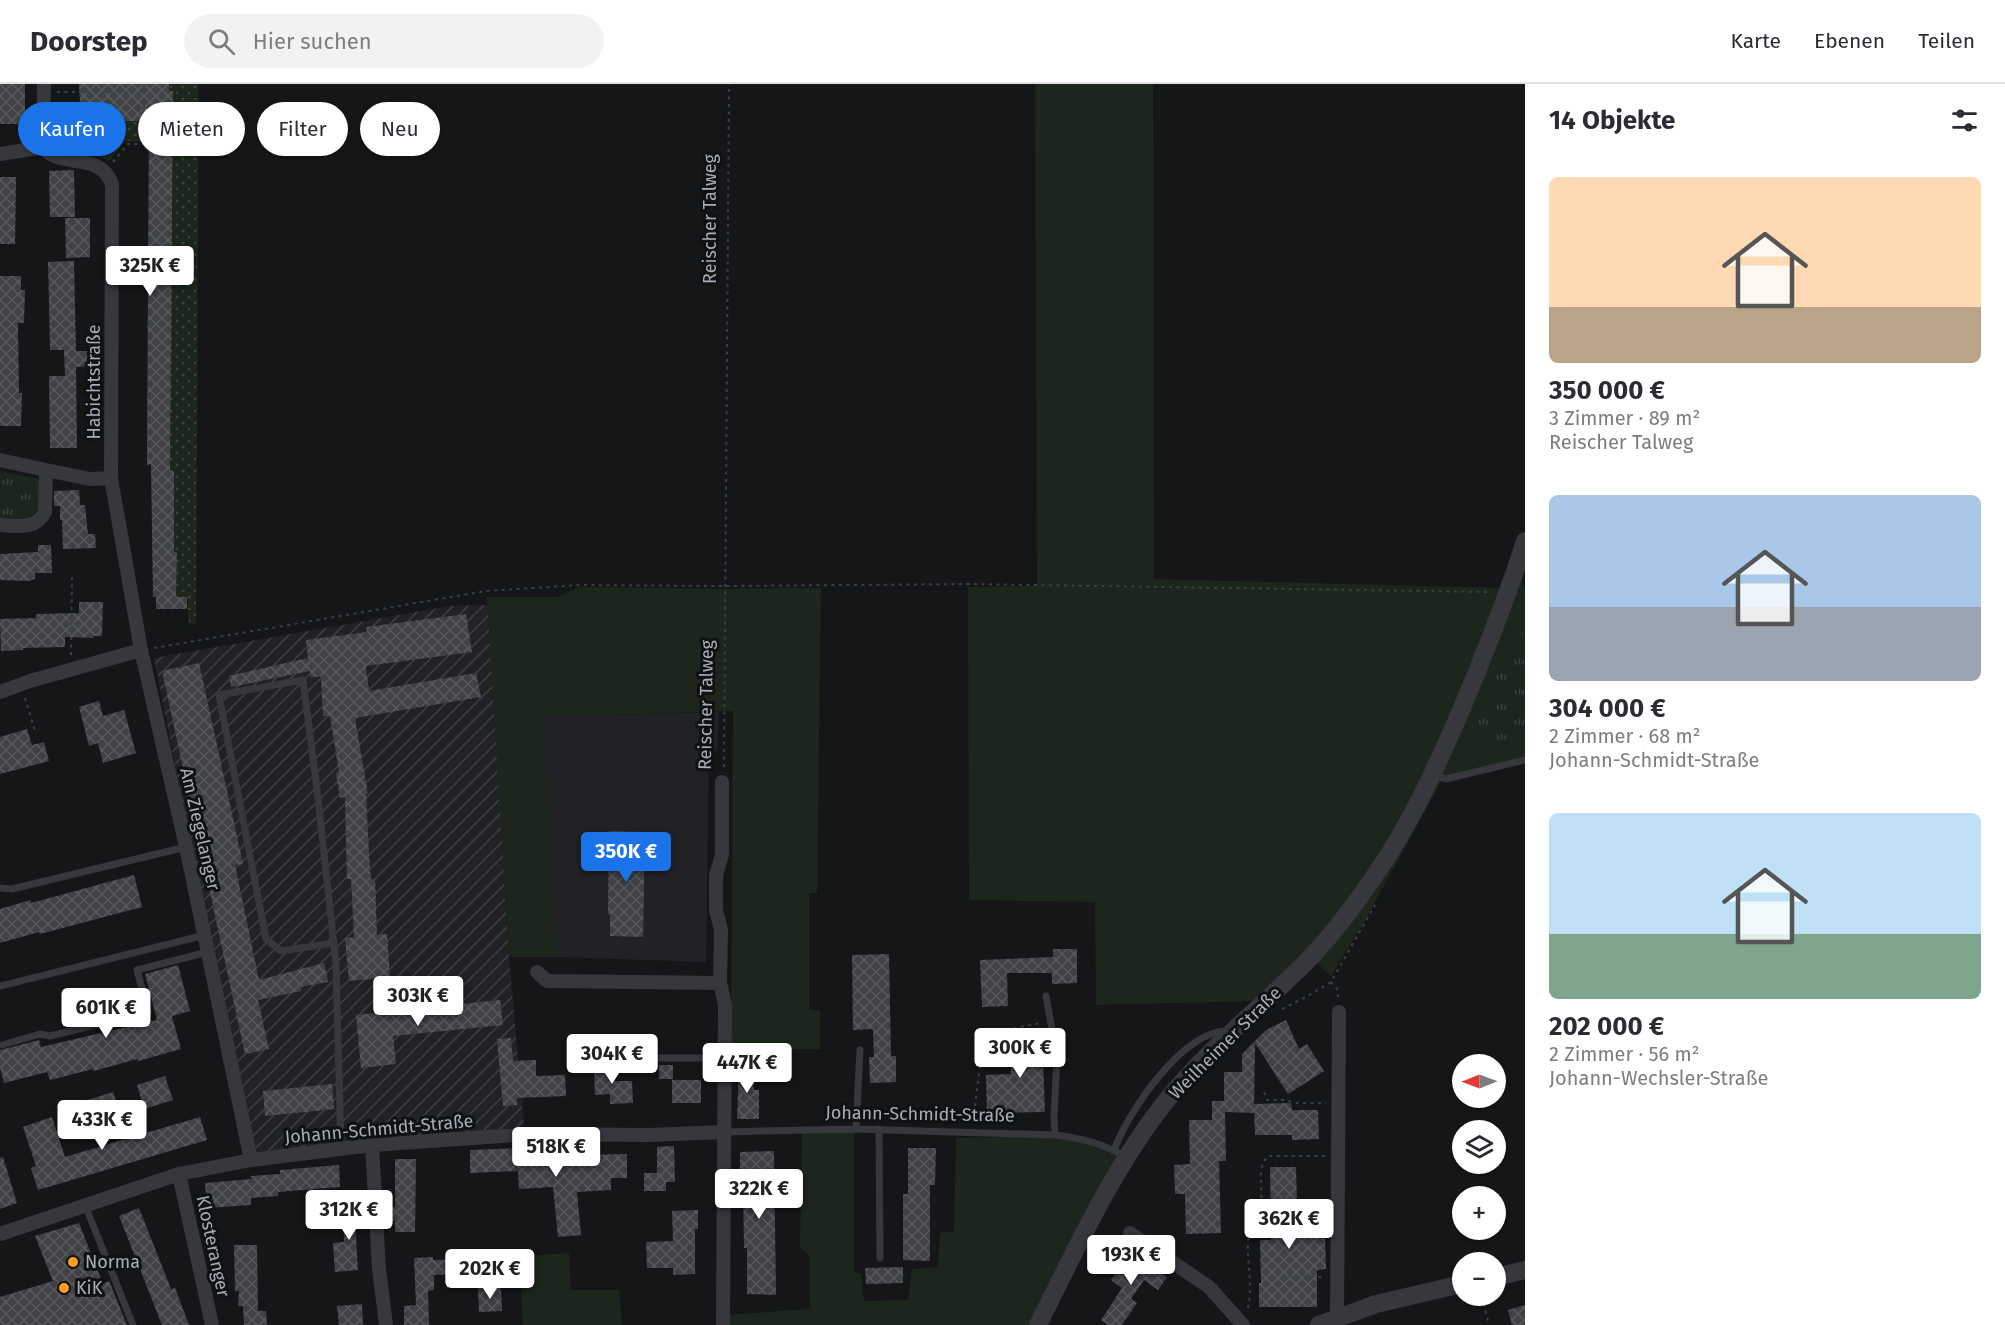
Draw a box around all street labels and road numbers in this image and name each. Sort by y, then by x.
street label: Reischer Talweg [699,153,721,284]
street label: Habichtstraße [83,325,105,439]
street label: Reischer Talweg [694,639,718,770]
street label: Am Ziegelanger [175,766,225,892]
street label: Weilheimer Straße [1164,982,1286,1104]
street label: Johann-Schmidt-Straße [825,1101,1015,1127]
street label: Johann-Schmidt-Straße [284,1110,474,1148]
street label: Klosteranger [192,1193,235,1299]

